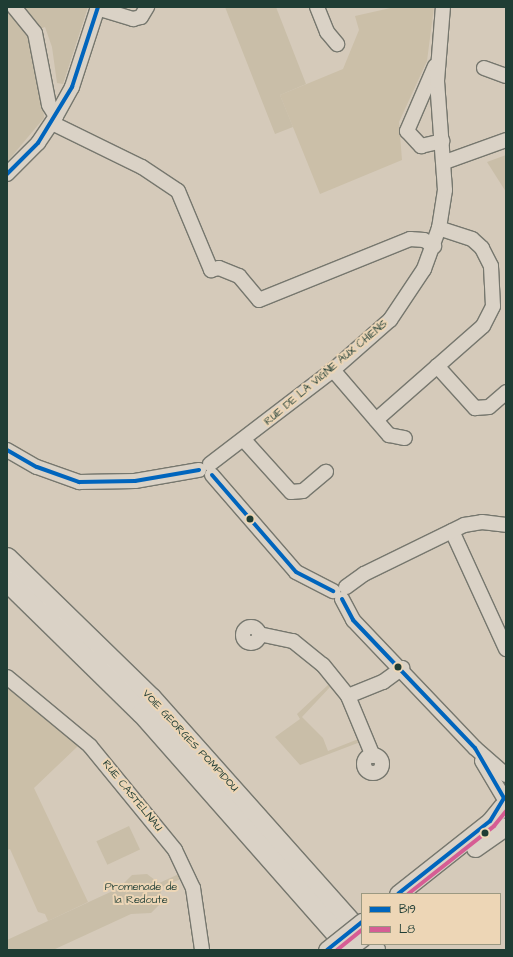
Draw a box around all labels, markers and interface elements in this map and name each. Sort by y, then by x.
street label: RUE DE LA VIGNE AUX CHIENS [262,318,390,428]
unlabelled marker [245,514,255,524]
unlabelled marker [393,662,403,672]
street label: VOIE GEORGES POMPIDOU [139,687,241,795]
street label: RUE CASTELNAU [99,758,165,834]
unlabelled marker [480,828,490,838]
park label: Promenade de la Redoute [105,881,177,907]
legend [361,893,501,945]
text: B19 [399,901,416,918]
text: L8 [399,921,415,938]

